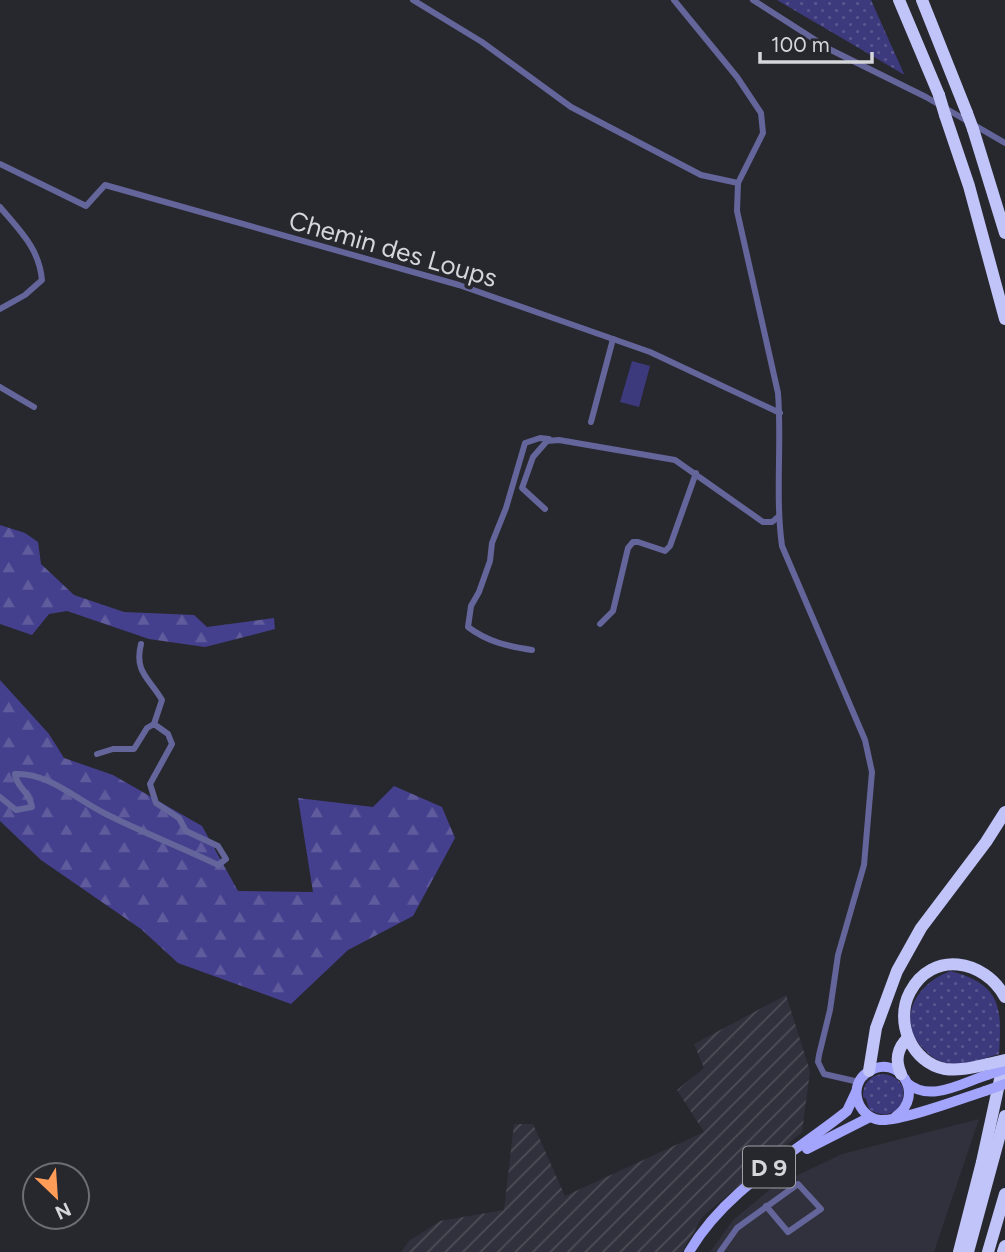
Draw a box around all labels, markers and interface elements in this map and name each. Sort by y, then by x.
scale bar [760,21,872,65]
text: 100 m [771,32,830,57]
street label: Chemin des Loups [285,204,501,294]
road number: D 9 [743,1147,795,1188]
north arrow [21,1161,91,1231]
text: N [51,1197,74,1224]

